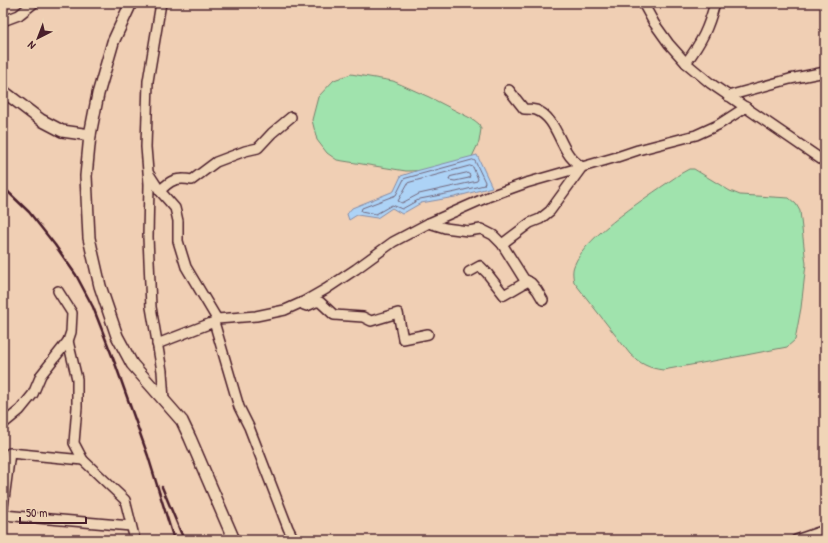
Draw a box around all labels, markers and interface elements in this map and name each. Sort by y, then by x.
north arrow [18,18,58,58]
text: N [24,38,38,53]
scale bar [20,499,86,525]
text: 50 m [26,504,47,521]

